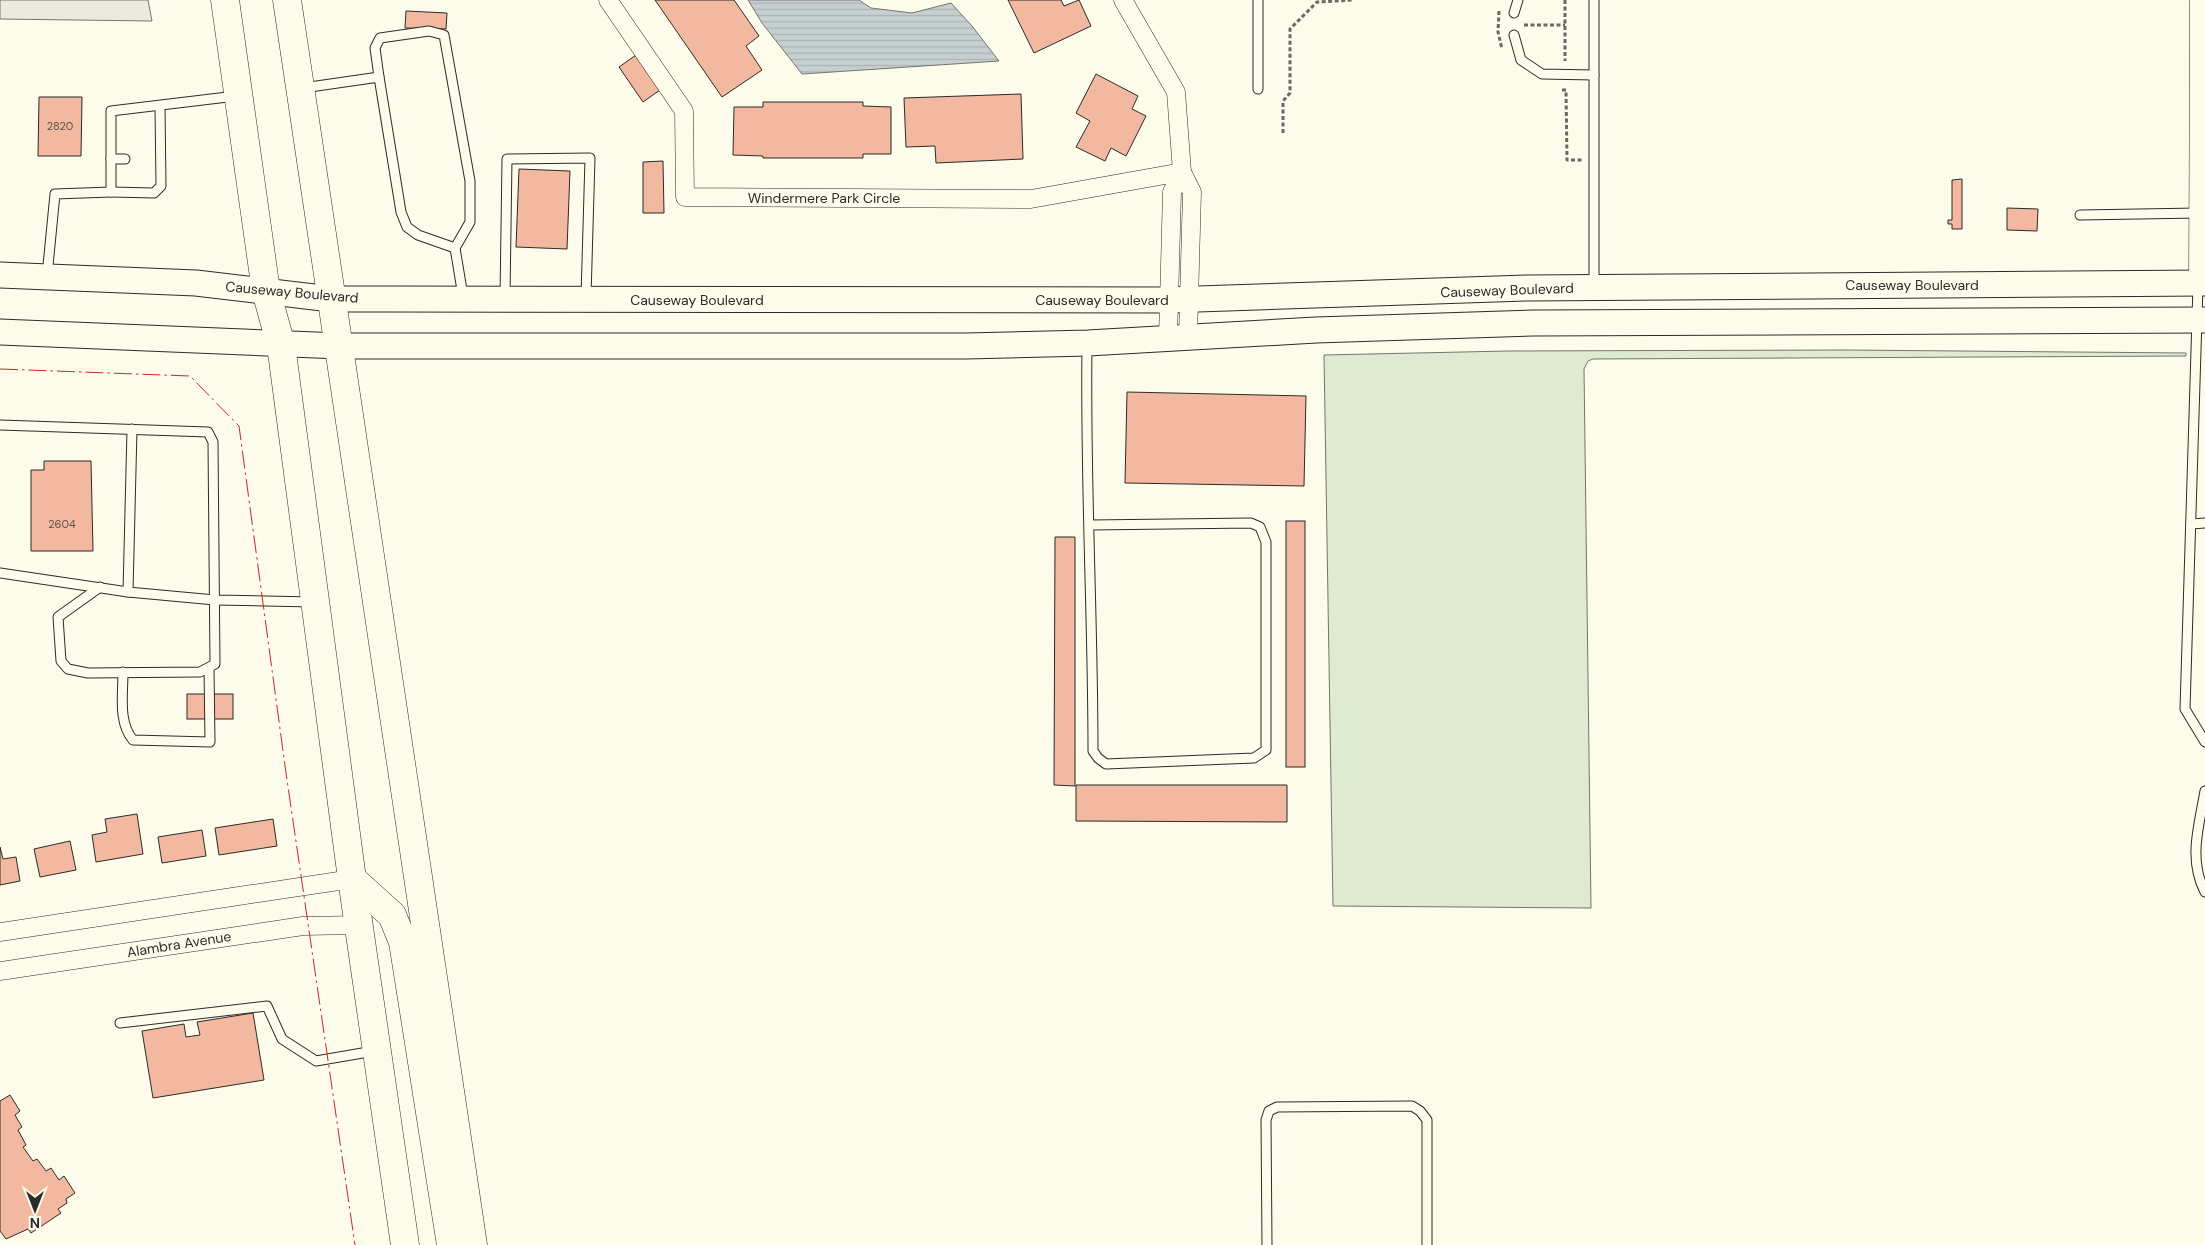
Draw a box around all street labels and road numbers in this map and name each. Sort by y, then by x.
street label: Windermere Park Circle [748,189,900,207]
street label: Causeway Boulevard [1845,276,1979,294]
street label: Causeway Boulevard [225,277,359,307]
street label: Causeway Boulevard [1440,279,1574,301]
street label: Causeway Boulevard [630,291,764,309]
street label: Causeway Boulevard [1035,291,1169,309]
street label: Alambra Avenue [126,927,232,961]

